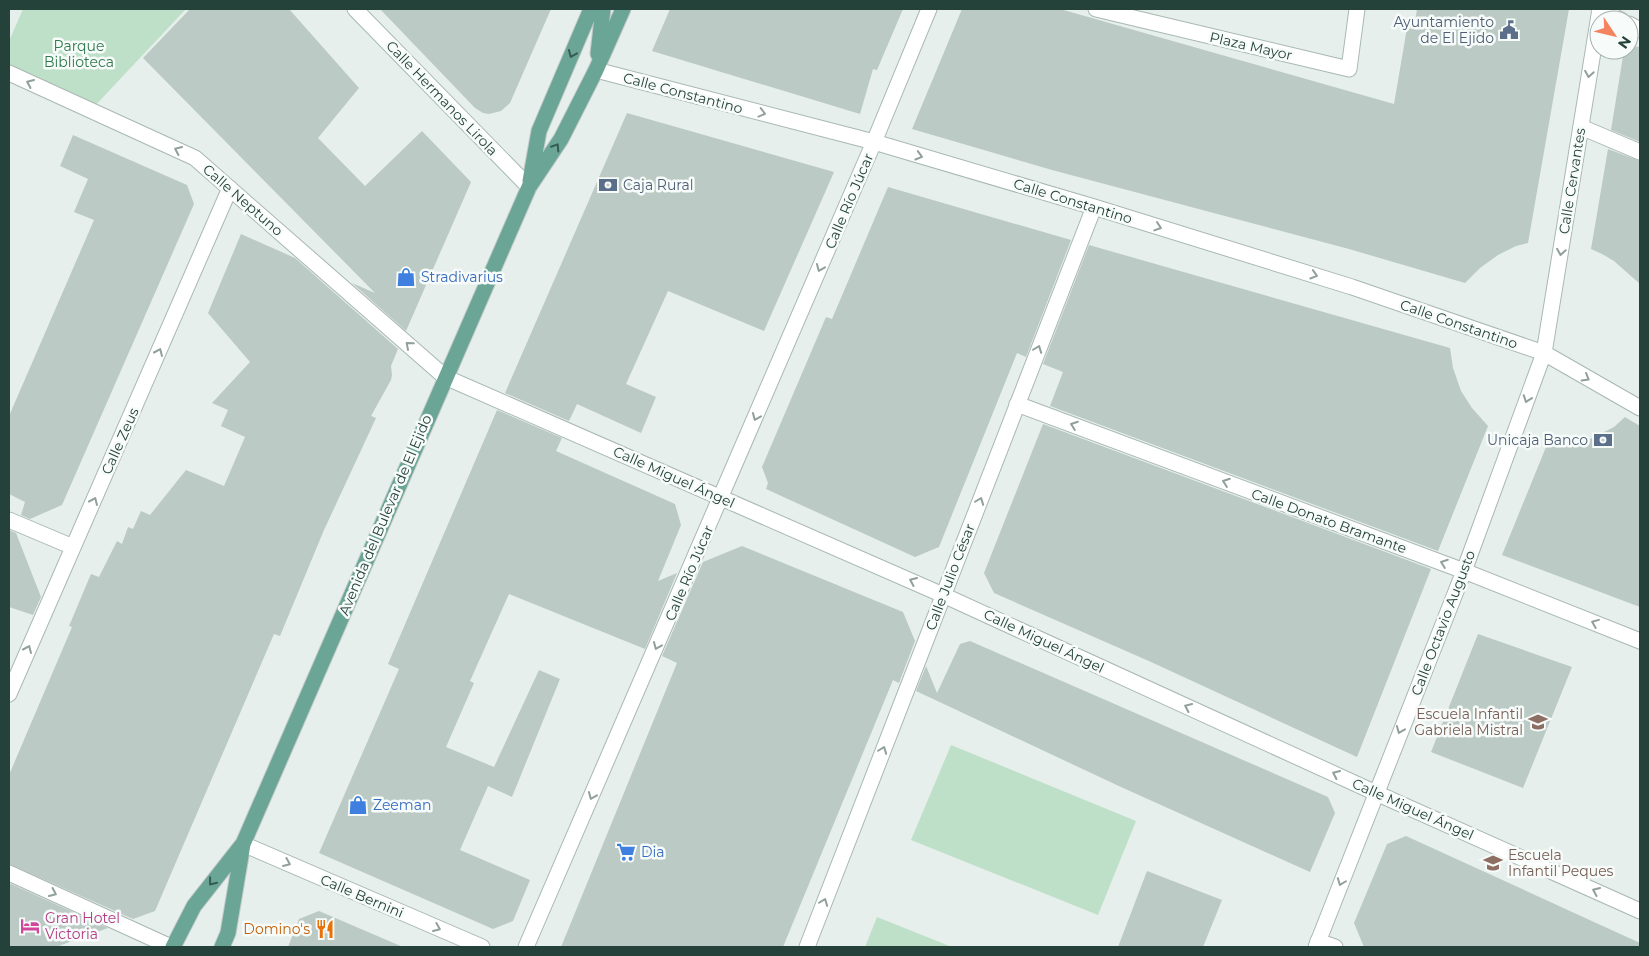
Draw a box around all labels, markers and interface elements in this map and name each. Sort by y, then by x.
north arrow [1589,10,1639,60]
place label: Ayuntamiento de El Ejido [1393,13,1494,47]
public building icon: Ayuntamiento de El Ejido [1498,19,1520,41]
street label: Plaza Mayor [1208,28,1294,64]
text: N [1614,33,1635,52]
park label: Parque Biblioteca [44,37,114,71]
street label: Calle Hermanos Lirola [382,37,502,159]
one-way arrow [567,49,578,58]
street label: Calle Constantino [621,68,745,118]
one-way arrow [1584,71,1595,79]
one-way arrow [26,78,35,89]
one-way arrow [758,107,767,118]
street label: Calle Cervantes [1555,126,1589,235]
one-way arrow [550,143,559,152]
one-way arrow [174,146,183,156]
street label: Calle Río Júcar [821,150,877,252]
one-way arrow [914,150,922,160]
street label: Calle Neptuno [199,160,287,240]
bank icon: Caja Rural [597,174,619,196]
street label: Calle Constantino [1011,174,1135,228]
place label: Caja Rural [623,176,693,194]
one-way arrow [1154,222,1162,232]
one-way arrow [1556,248,1566,256]
one-way arrow [816,263,827,272]
shop icon: Stradivarius [395,266,417,288]
place label: Stradivarius [421,268,503,286]
one-way arrow [1309,269,1317,279]
street label: Calle Constantino [1398,295,1520,353]
one-way arrow [405,342,414,351]
one-way arrow [1032,345,1042,354]
one-way arrow [152,348,163,357]
one-way arrow [1581,371,1590,381]
one-way arrow [1523,394,1533,403]
street label: Calle Zeus [97,405,143,477]
street label: Avenida del Bulevar de El Ejido [334,412,436,618]
one-way arrow [752,412,762,421]
one-way arrow [1070,421,1079,431]
bank icon: Unicaja Banco [1592,429,1614,451]
place label: Unicaja Banco [1487,431,1588,449]
street label: Calle Miguel Ángel [610,442,738,512]
one-way arrow [1222,478,1231,488]
street label: Calle Donato Bramante [1249,484,1409,558]
one-way arrow [87,497,98,506]
one-way arrow [973,497,984,506]
street label: Calle Julio César [921,521,979,633]
street label: Calle Río Júcar [661,522,717,624]
street label: Calle Octavio Augusto [1407,548,1479,698]
one-way arrow [1440,559,1449,569]
one-way arrow [909,577,918,588]
street label: Calle Miguel Ángel [981,605,1107,677]
one-way arrow [1591,619,1600,629]
one-way arrow [652,641,663,650]
one-way arrow [22,645,33,654]
one-way arrow [1184,702,1193,713]
place label: Escuela Infantil Gabriela Mistral [1414,705,1523,739]
school or university icon: Escuela Infantil Gabriela Mistral [1527,711,1549,733]
one-way arrow [1396,726,1406,734]
one-way arrow [876,746,887,755]
one-way arrow [1332,770,1341,781]
street label: Calle Miguel Ángel [1349,774,1477,844]
one-way arrow [588,791,599,800]
shop icon: Zeeman [347,794,369,816]
place label: Zeeman [373,796,431,814]
supermarket icon: Dia [615,841,637,863]
place label: Dia [641,843,665,861]
place label: Escuela Infantil Peques [1508,846,1614,880]
school or university icon: Escuela Infantil Peques [1482,852,1504,874]
one-way arrow [282,857,291,868]
street label: Calle Bernini [318,870,406,922]
one-way arrow [210,876,218,885]
one-way arrow [1337,877,1347,886]
one-way arrow [1592,886,1601,897]
one-way arrow [48,887,57,898]
one-way arrow [818,898,828,907]
place label: Gran Hotel Victoria [45,909,120,943]
hotel icon: Gran Hotel Victoria [19,915,41,937]
restaurant icon: Domino's [314,918,336,940]
place label: Domino's [243,920,310,938]
one-way arrow [432,922,440,932]

